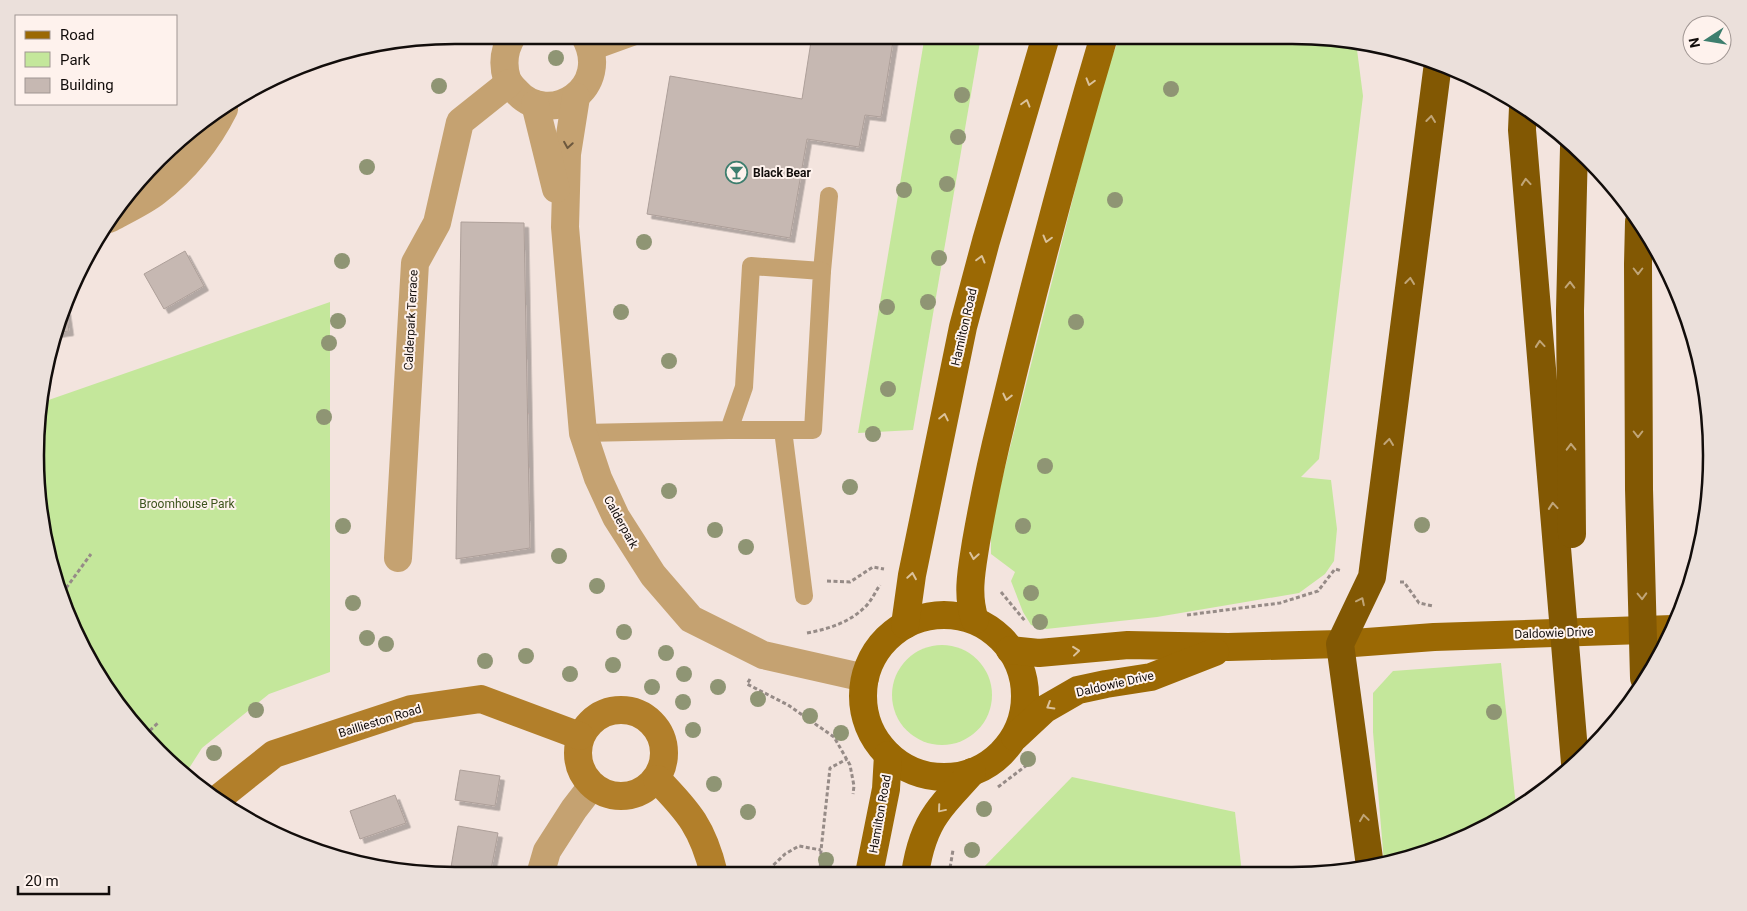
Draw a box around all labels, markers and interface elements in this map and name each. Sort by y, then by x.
legend [15,15,178,105]
north arrow [1682,15,1732,65]
text: Road [60,26,94,44]
text: N [1685,36,1703,49]
text: Park [60,51,91,69]
text: Building [60,76,114,94]
one-way arrow [1086,78,1096,86]
one-way arrow [1021,99,1031,107]
one-way arrow [1425,115,1435,124]
one-way arrow [564,141,574,150]
bar icon: Black Bear [725,161,749,185]
place label: Black Bear [753,166,811,180]
one-way arrow [1521,178,1532,186]
one-way arrow [1042,234,1053,243]
one-way arrow [975,255,986,263]
one-way arrow [1633,268,1643,275]
street label: Calderpark Terrace [401,269,421,371]
one-way arrow [1404,276,1415,284]
one-way arrow [1565,280,1576,288]
street label: Hamilton Road [948,287,980,367]
one-way arrow [1534,339,1545,347]
one-way arrow [1002,392,1013,401]
one-way arrow [938,413,949,421]
one-way arrow [1633,430,1644,438]
one-way arrow [1383,437,1394,445]
one-way arrow [1566,443,1576,450]
street label: Calderpark [601,493,642,551]
park label: Broomhouse Park [139,497,236,511]
one-way arrow [1548,501,1559,509]
one-way arrow [970,551,980,560]
one-way arrow [906,572,917,580]
one-way arrow [1637,592,1647,600]
one-way arrow [1354,597,1364,606]
street label: Daldowie Drive [1514,625,1594,641]
one-way arrow [1073,645,1081,656]
street label: Daldowie Drive [1075,668,1155,700]
one-way arrow [1047,699,1056,709]
street label: Baillieston Road [337,702,423,740]
street label: Hamilton Road [866,774,894,854]
one-way arrow [938,803,946,812]
one-way arrow [1359,813,1370,821]
scale bar [18,864,109,896]
text: 20 m [25,872,59,890]

